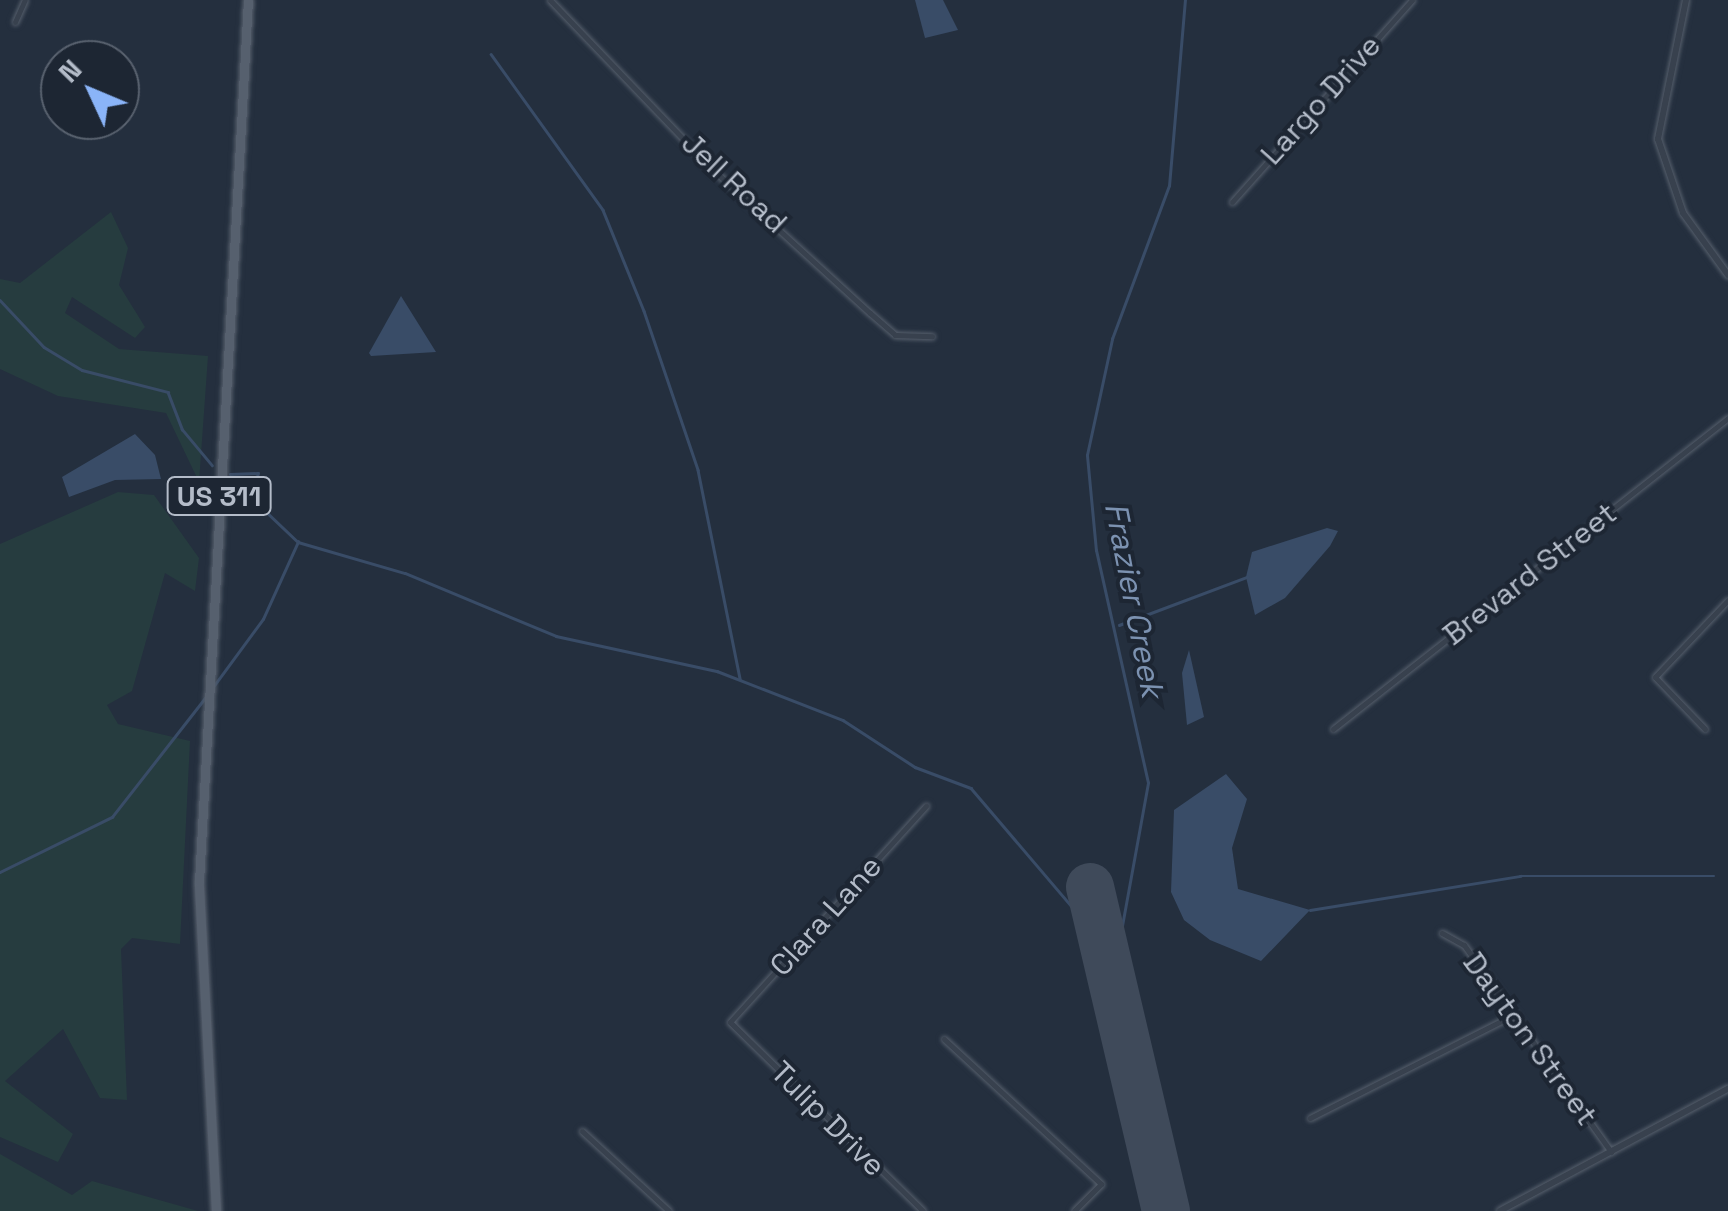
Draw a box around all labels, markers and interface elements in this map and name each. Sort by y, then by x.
street label: Largo Drive [1253,28,1389,172]
north arrow [40,40,140,140]
text: N [50,51,89,90]
street label: Jell Road [674,125,794,241]
road number: US 311 [166,473,272,519]
street label: Brevard Street [1436,495,1624,653]
water label: Frazier Creek [1096,499,1172,701]
street label: Clara Lane [763,848,889,984]
street label: Dayton Street [1455,946,1605,1132]
street label: Tulip Drive [763,1054,893,1184]

